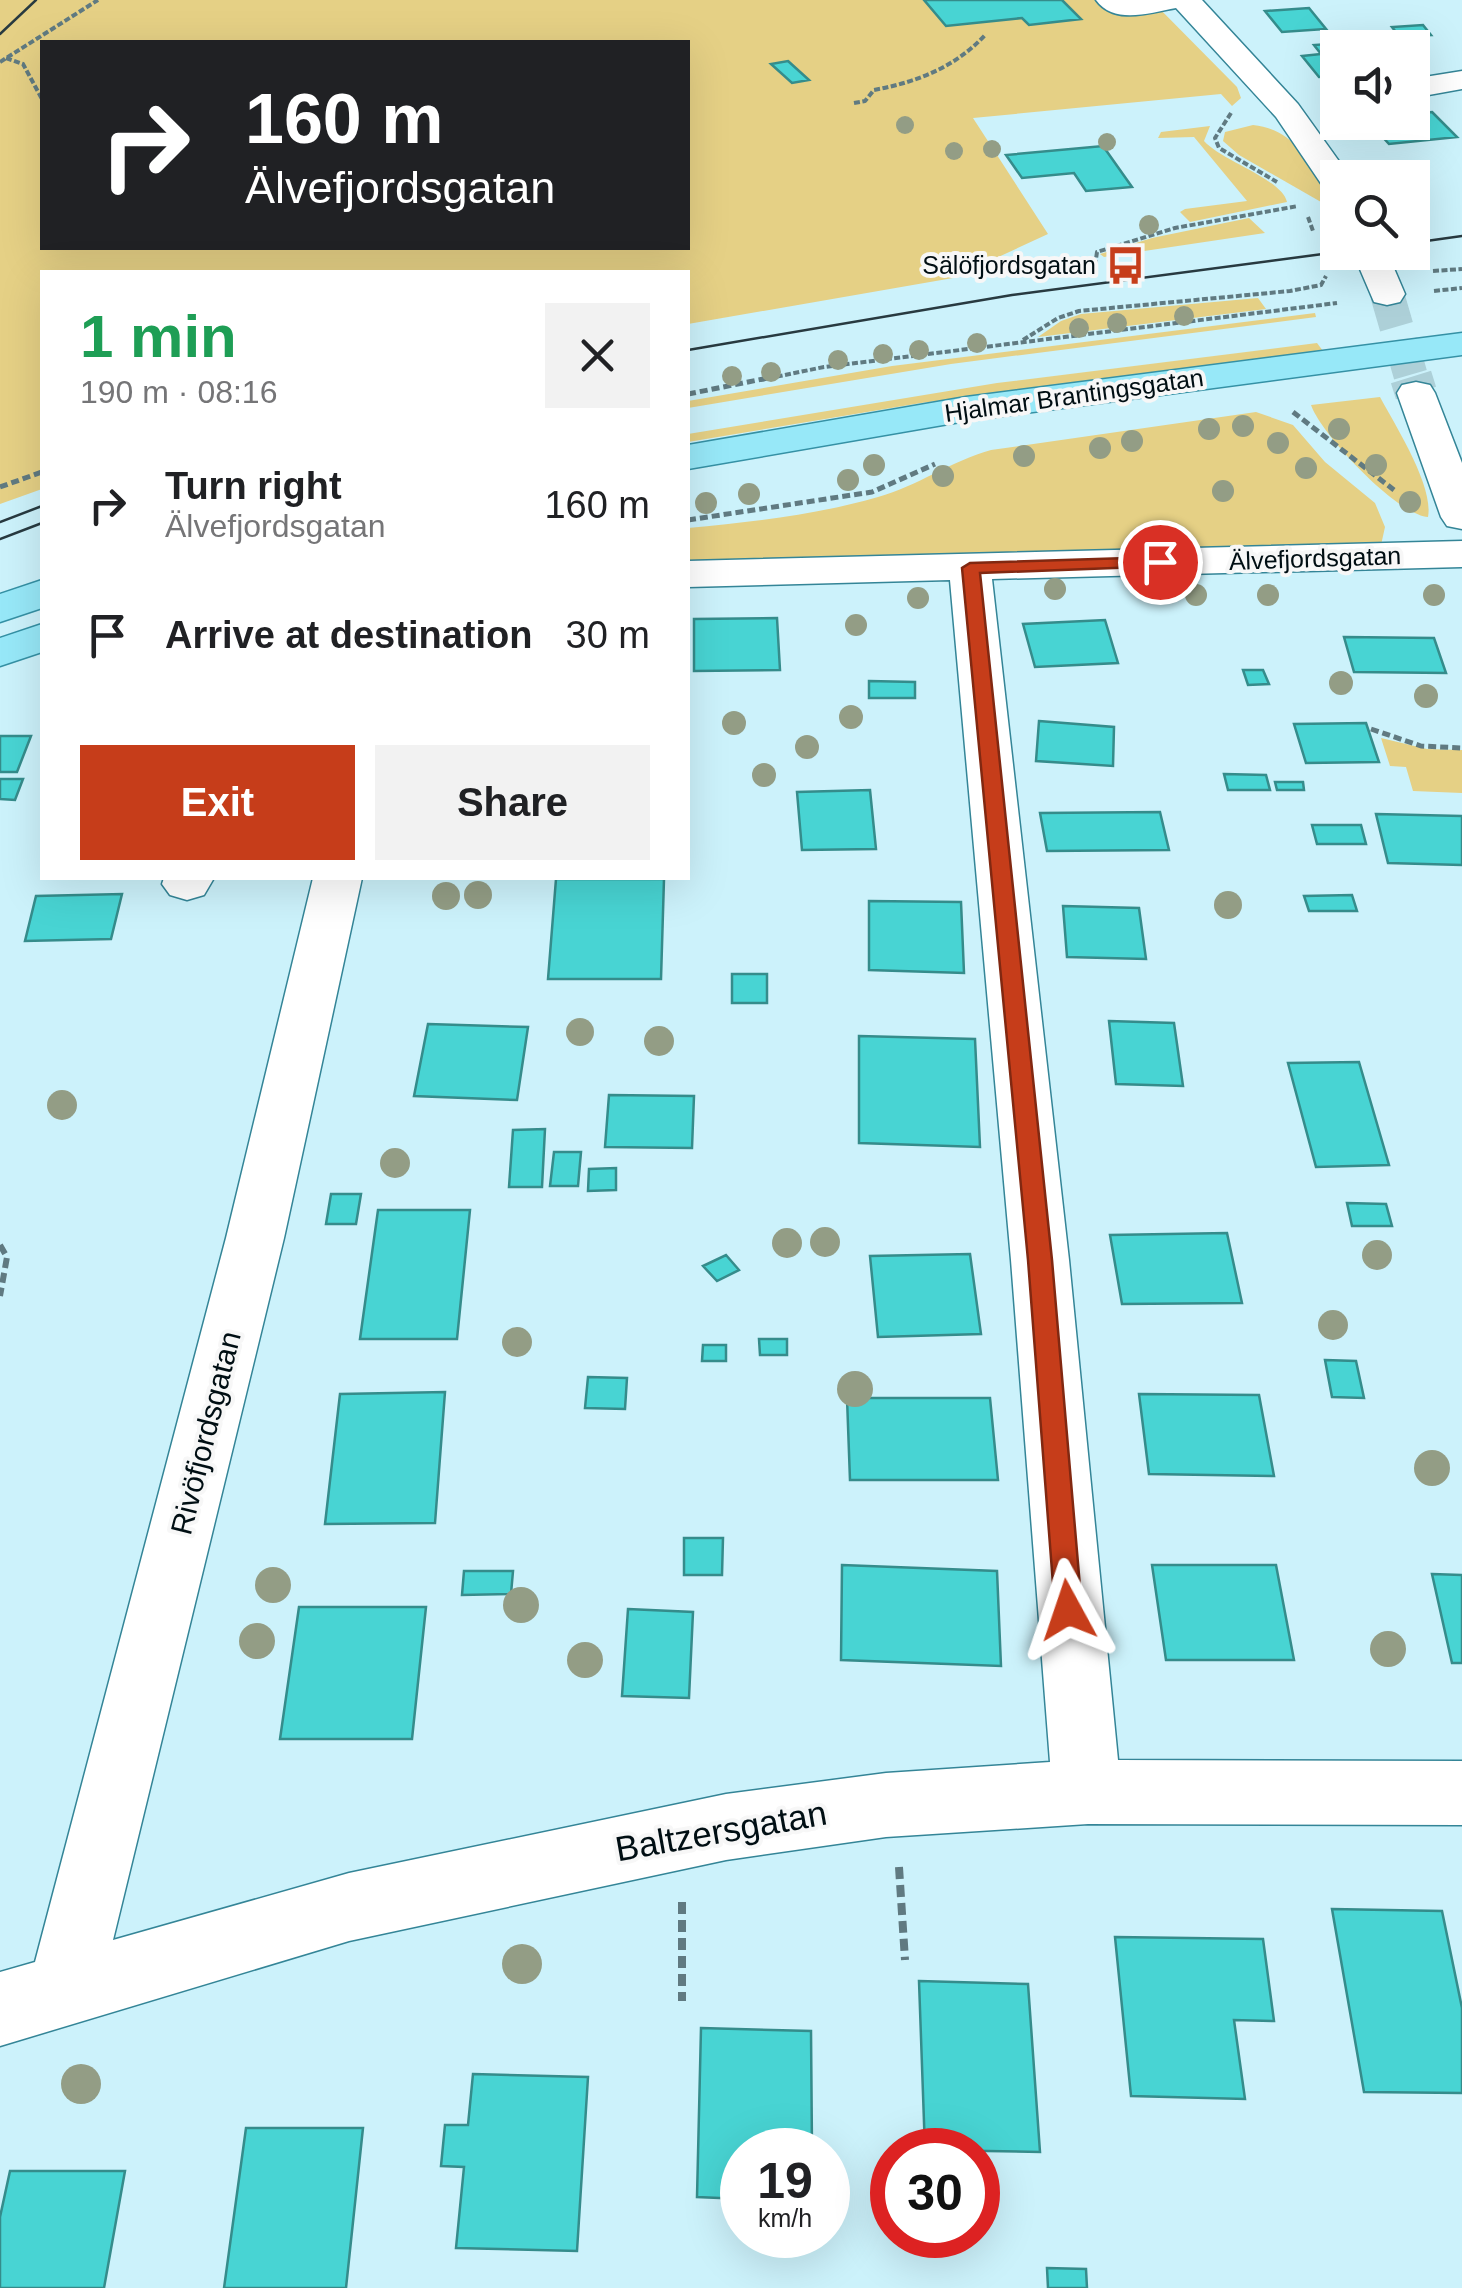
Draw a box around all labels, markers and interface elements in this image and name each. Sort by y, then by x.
map controls [1320,30,1430,270]
button: sound [1320,30,1430,140]
icon: right [80,80,210,210]
text: 160 m [245,80,443,158]
button: search [1320,160,1430,270]
text: Älvefjordsgatan [245,162,555,213]
bus stop icon: Sälöfjordsgatan [1105,244,1147,286]
place label: Sälöfjordsgatan [922,251,1096,279]
text: 1 min [80,303,237,370]
button: close [545,303,650,408]
street label: Hjalmar Brantingsgatan [943,363,1205,427]
text: 190 m · 08:16 [80,374,277,410]
text: Turn right [165,465,342,507]
icon: right [80,478,135,533]
text: 160 m [544,484,650,526]
text: Älvefjordsgatan [165,508,386,544]
pin [1118,520,1203,605]
icon: arrive [1133,535,1188,590]
street label: Älvefjordsgatan [1228,541,1402,575]
icon: arrive [80,608,135,663]
text: Arrive at destination [165,614,532,656]
text: 30 m [566,614,650,656]
button: Exit [80,745,355,860]
button: Share [375,745,650,860]
street label: Rivöfjordsgatan [164,1328,247,1538]
position arrow [1016,1558,1120,1662]
street label: Baltzersgatan [612,1793,830,1868]
speed limit sign: 30 [870,2128,1000,2258]
text: 19 [757,2153,813,2209]
text: km/h [758,2204,812,2232]

